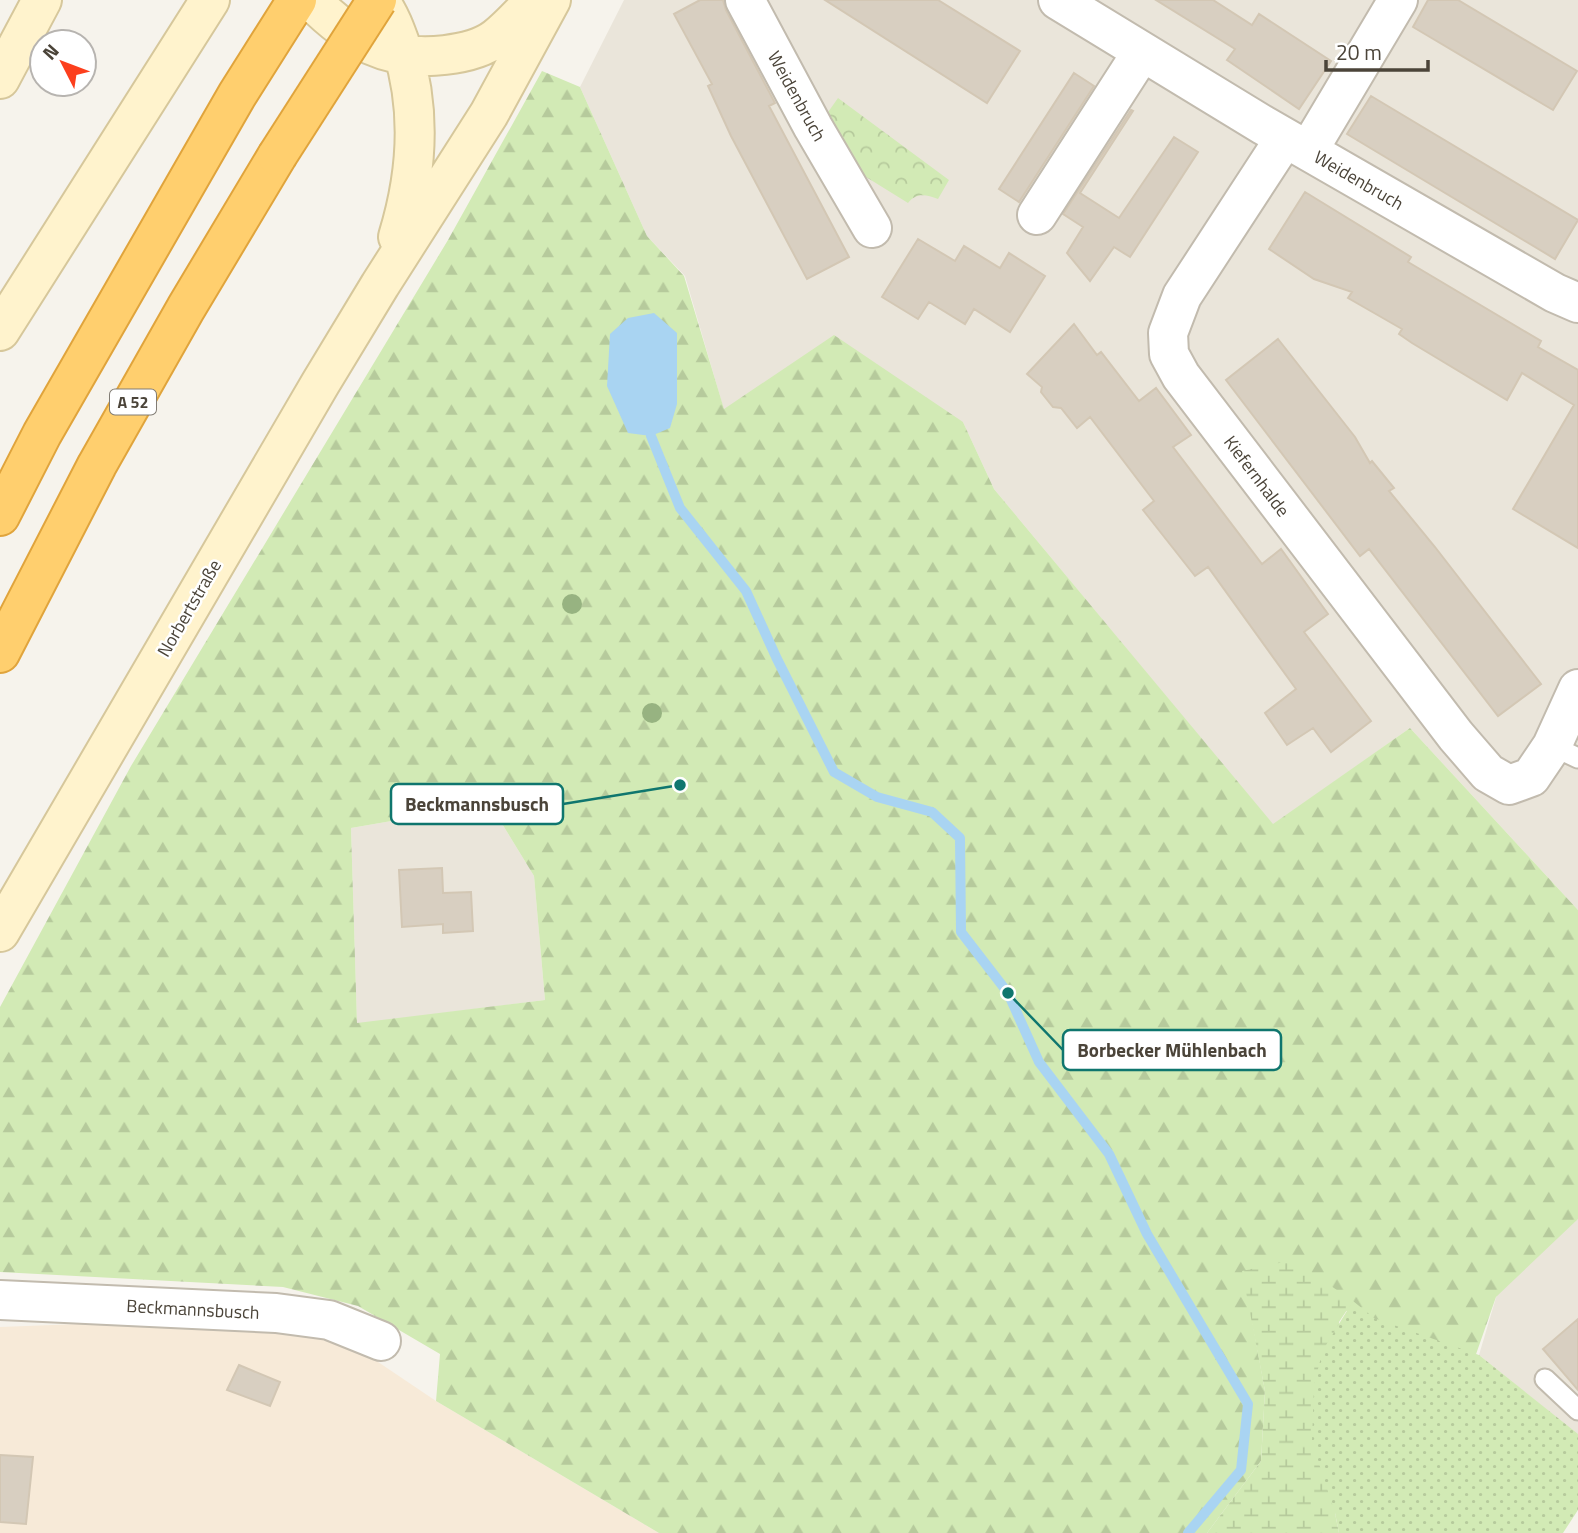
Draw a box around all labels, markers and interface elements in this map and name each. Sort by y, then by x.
north arrow [28,28,98,98]
scale bar [1326,28,1428,72]
text: 20 m [1336,36,1382,68]
text: N [35,37,65,66]
street label: Weidenbruch [761,46,833,146]
street label: Weidenbruch [1309,143,1409,217]
road number: A 52 [110,390,156,414]
street label: Kiefernhalde [1217,430,1297,522]
street label: Norbertstraße [150,554,228,662]
callout: Beckmannsbusch [391,784,563,824]
text: Beckmannsbusch [405,789,549,818]
callout: Borbecker Mühlenbach [1063,1030,1281,1070]
text: Borbecker Mühlenbach [1077,1035,1267,1064]
street label: Beckmannsbusch [126,1292,260,1326]

